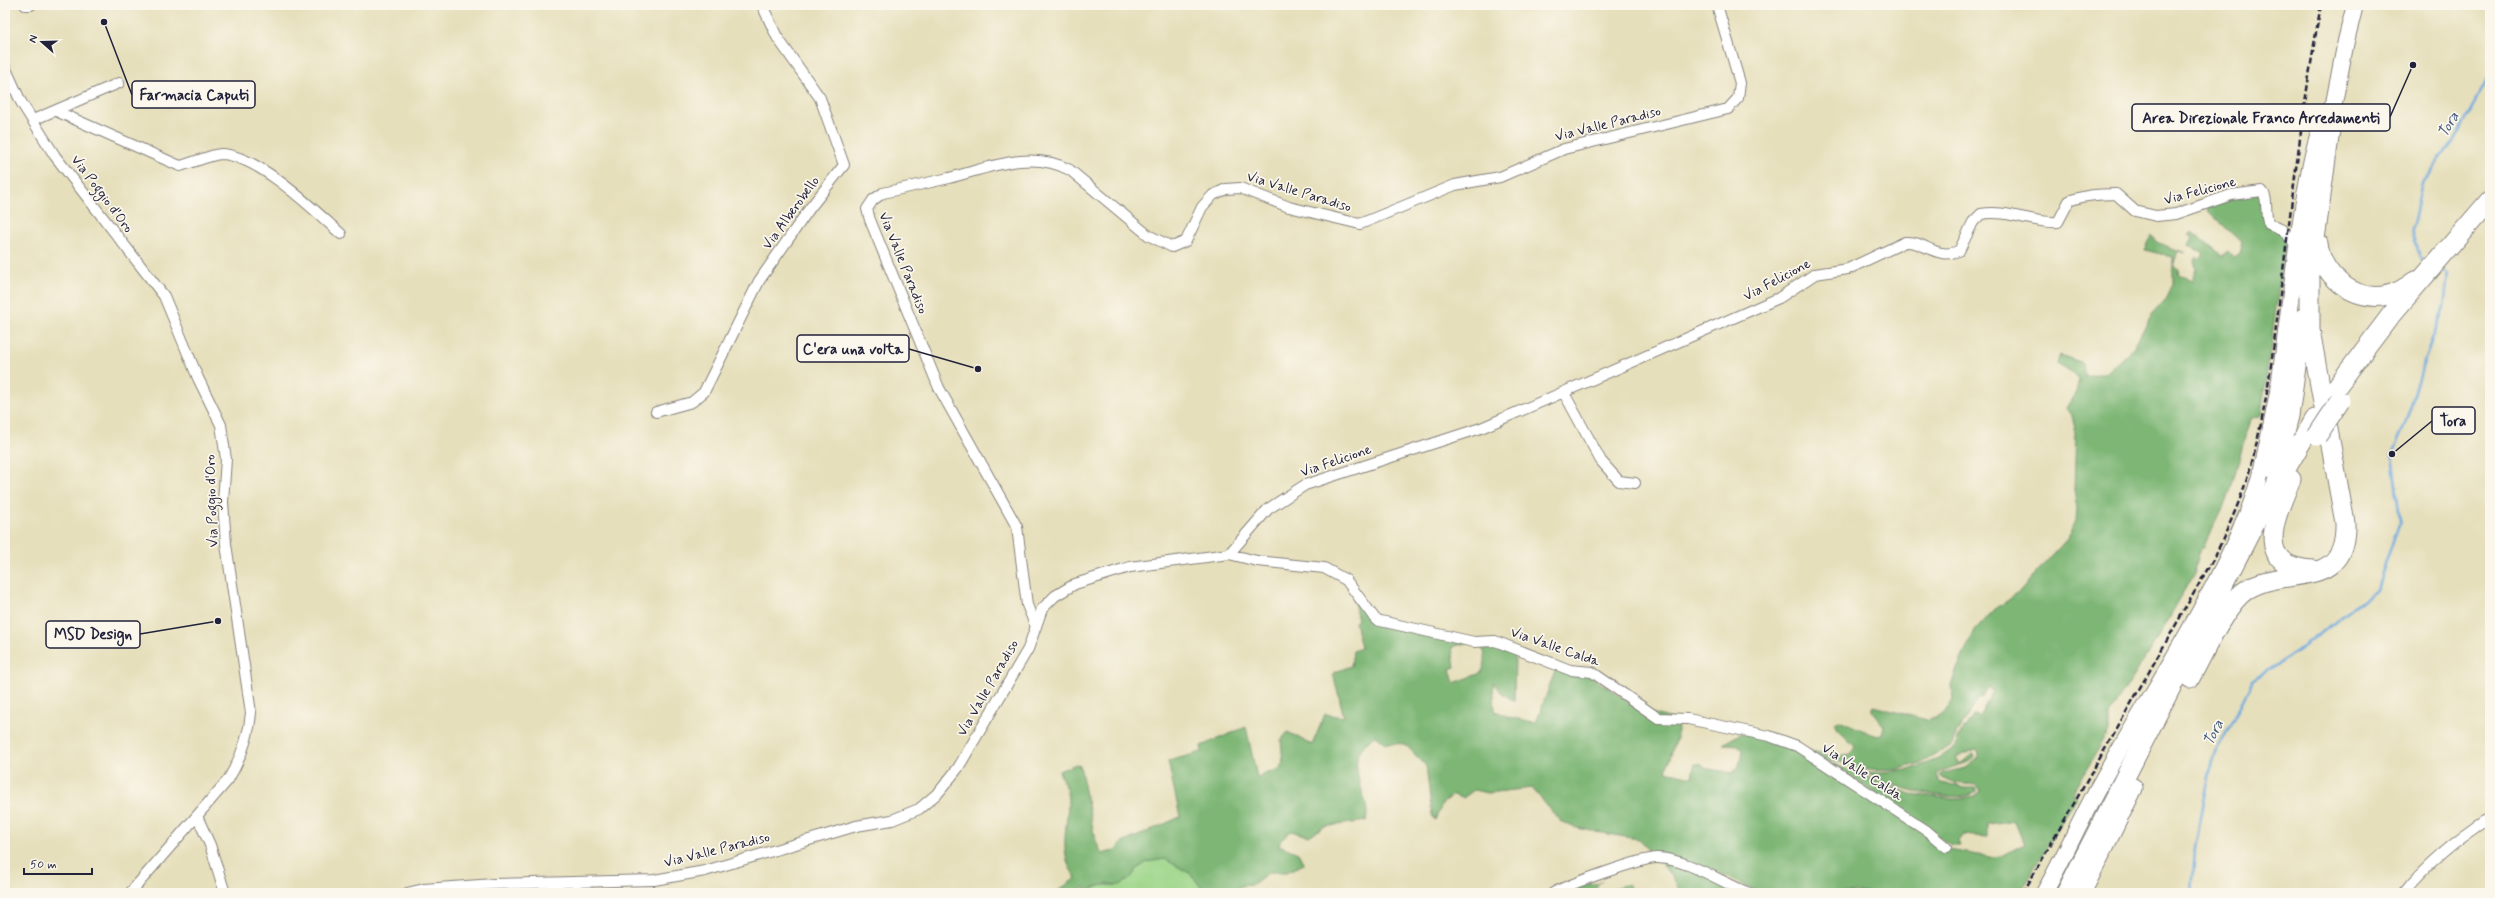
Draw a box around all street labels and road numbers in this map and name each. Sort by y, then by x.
street label: Via Valle Paradiso [1553,102,1663,146]
street label: Via Poggio d'Oro [65,151,137,238]
street label: Via Valle Paradiso [1244,168,1354,217]
street label: Via Alberobello [758,173,824,253]
street label: Via Felicione [2162,173,2239,209]
street label: Via Valle Paradiso [874,209,932,317]
street label: Via Felicione [1740,254,1814,305]
street label: Via Felicione [1298,440,1374,482]
street label: Via Poggio d'Oro [201,454,225,548]
street label: Via Valle Calda [1508,623,1603,671]
street label: Via Valle Paradiso [953,636,1023,739]
street label: Via Valle Calda [1818,739,1906,805]
street label: Via Valle Paradiso [662,828,772,872]

